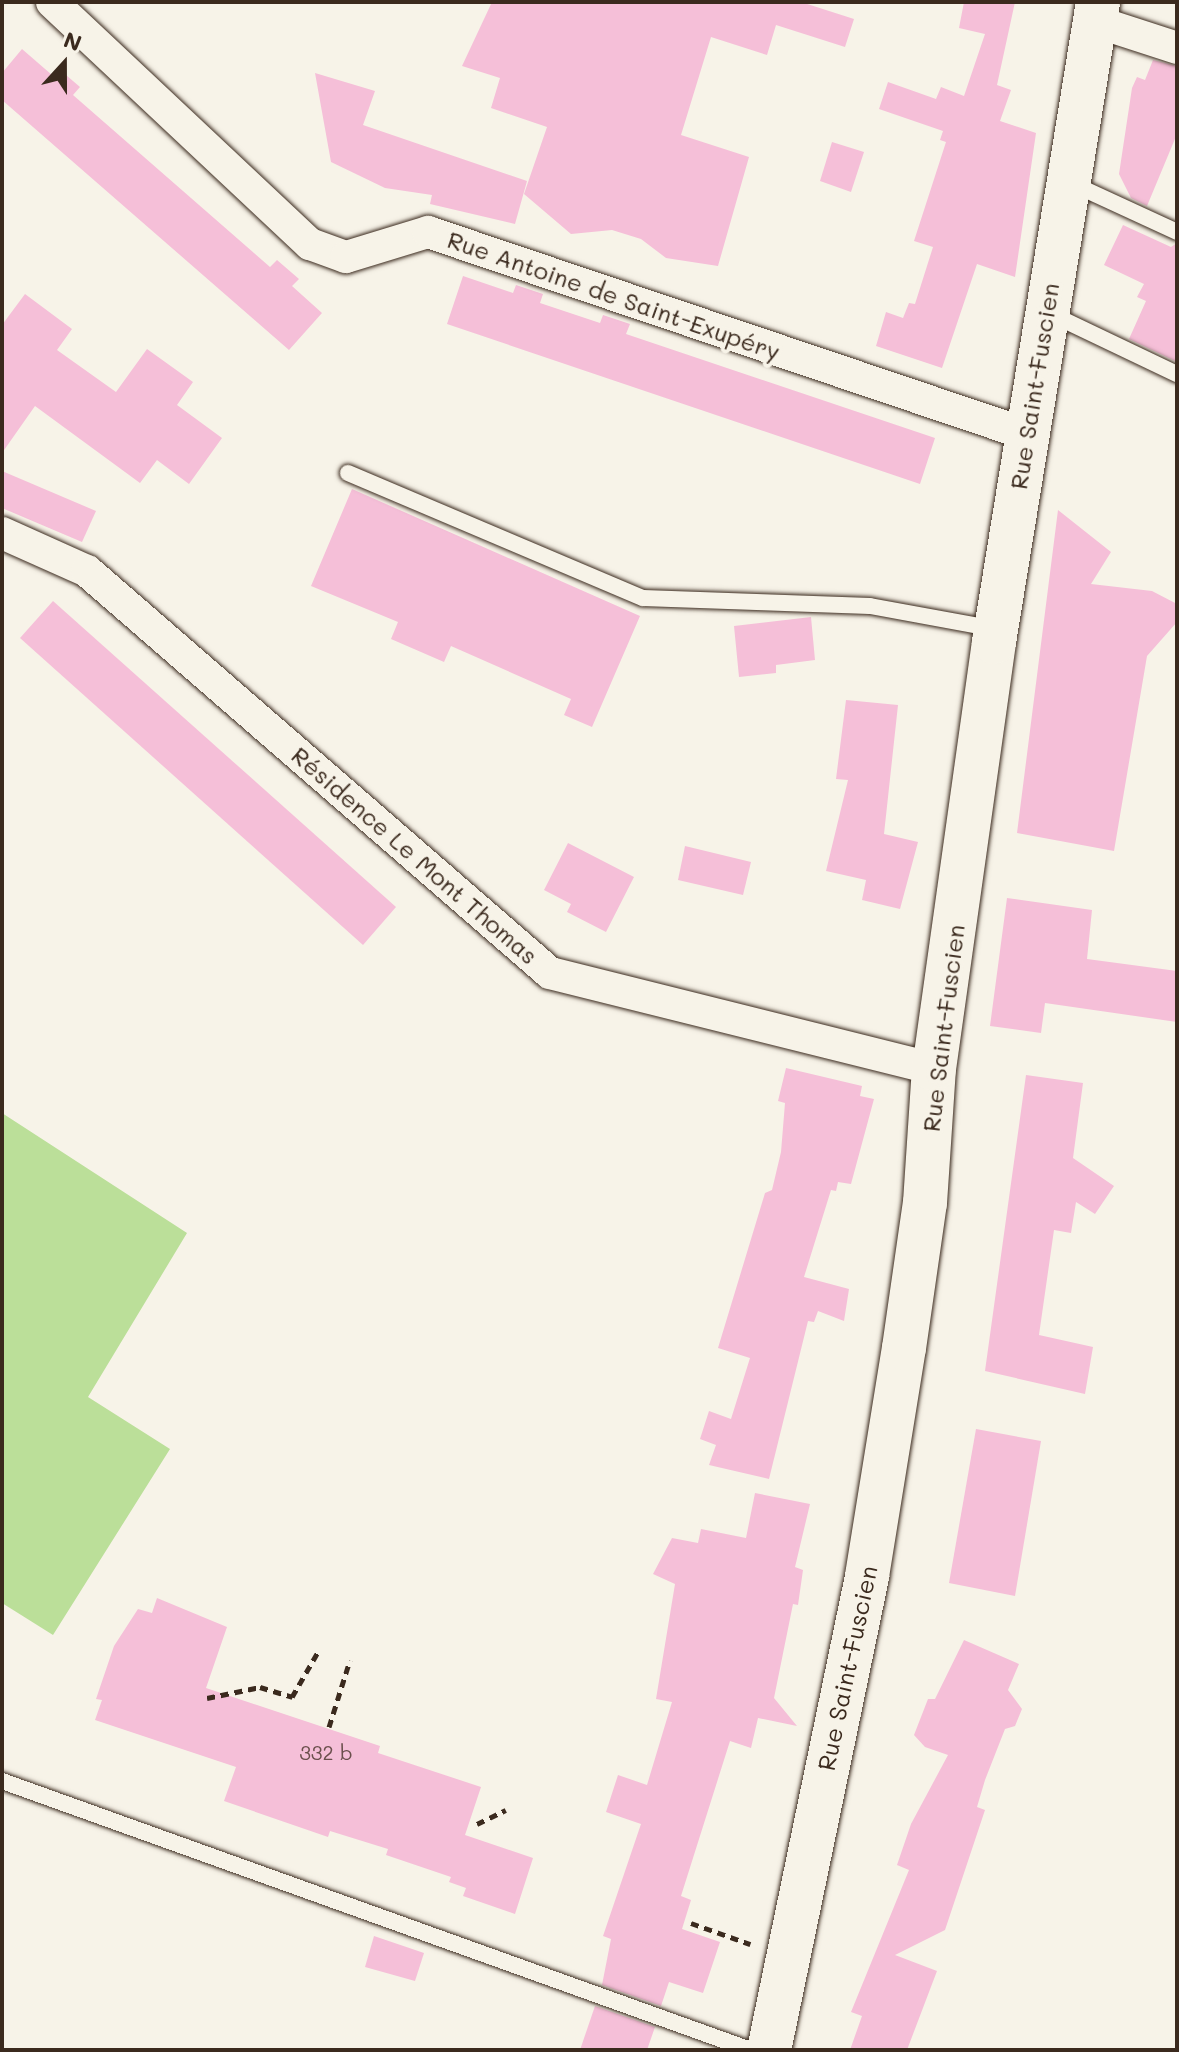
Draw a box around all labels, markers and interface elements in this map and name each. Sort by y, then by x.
north arrow [24,24,104,104]
text: N [60,25,86,58]
street label: Rue Antoine de Saint-Exupéry [444,224,784,366]
street label: Rue Saint-Fuscien [1003,281,1065,491]
street label: Résidence Le Mont Thomas [286,740,544,970]
street label: Rue Saint-Fuscien [916,923,970,1133]
street label: Rue Saint-Fuscien [811,1563,883,1773]
house number: 332 b [299,1740,353,1764]

